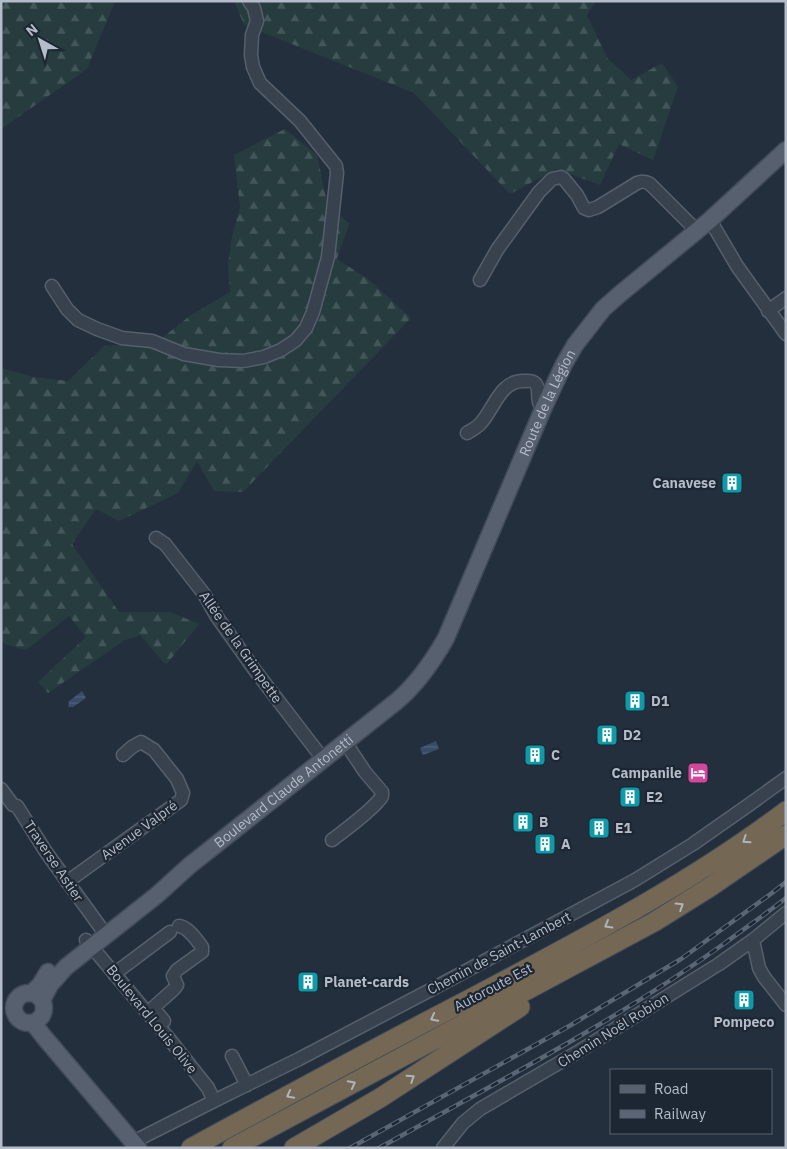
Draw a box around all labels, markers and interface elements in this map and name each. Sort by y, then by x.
north arrow [15,15,65,65]
text: N [22,20,41,40]
street label: Route de la Légion [515,346,579,459]
building icon: Canavese [720,471,744,495]
place label: Canavese [653,474,716,492]
street label: Allée de la Grimpette [196,588,287,707]
building icon: D1 [623,689,647,713]
place label: D1 [651,692,670,710]
building icon: D2 [595,723,619,747]
place label: D2 [623,726,641,744]
street label: Boulevard Claude Antonetti [210,730,357,852]
building icon: C [523,743,547,767]
place label: C [551,746,560,764]
hotel icon: Campanile [686,761,710,785]
place label: Campanile [611,764,682,782]
building icon: E2 [618,785,642,809]
place label: E2 [646,788,663,806]
street label: Avenue Valpré [97,796,181,864]
building icon: B [511,810,535,834]
place label: B [539,813,548,831]
building icon: E1 [587,816,611,840]
street label: Traverse Astier [20,817,88,905]
place label: E1 [615,819,632,837]
building icon: A [533,832,557,856]
one-way arrow [743,834,752,843]
place label: A [561,835,571,853]
one-way arrow [674,903,683,912]
street label: Chemin de Saint-Lambert [424,907,574,999]
one-way arrow [604,919,613,929]
street label: Autoroute Est [451,959,535,1015]
street label: Boulevard Louis Olive [103,961,202,1077]
building icon: Planet-cards [296,970,320,994]
place label: Planet-cards [324,973,409,991]
street label: Chemin Noël Robion [554,988,672,1072]
building icon: Pompeco [732,988,756,1012]
one-way arrow [430,1012,439,1022]
place label: Pompeco [714,1013,774,1031]
legend [610,1069,772,1134]
one-way arrow [405,1075,415,1084]
text: Road [654,1079,689,1098]
one-way arrow [347,1080,356,1090]
one-way arrow [287,1089,296,1099]
text: Railway [654,1104,707,1123]

